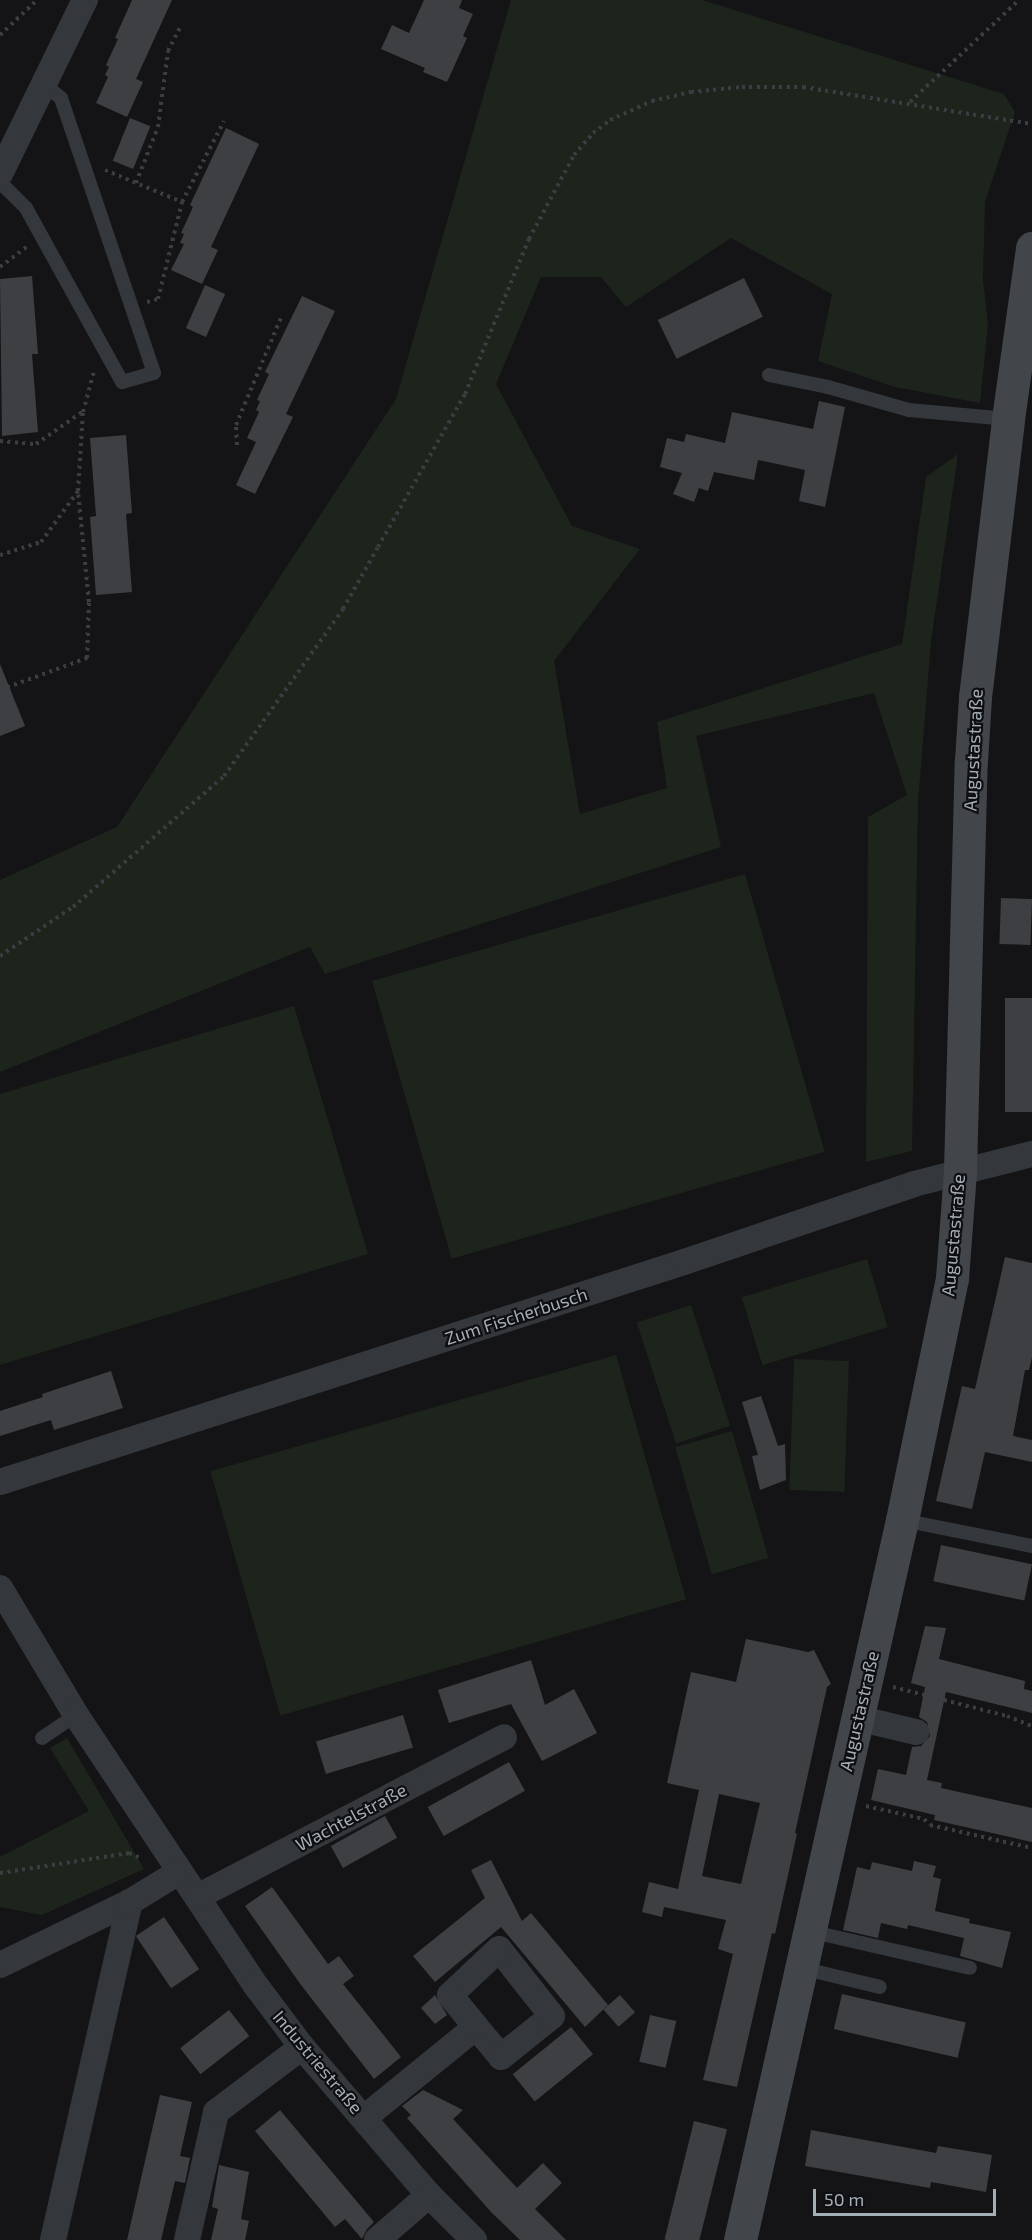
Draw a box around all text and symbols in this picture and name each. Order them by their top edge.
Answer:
street label: Augustastraße [959,688,987,812]
street label: Augustastraße [937,1173,969,1297]
street label: Zum Fischerbusch [442,1283,590,1349]
street label: Augustastraße [835,1649,883,1773]
street label: Wachtelstraße [292,1779,410,1855]
street label: Industriestraße [269,2006,367,2118]
scale bar [816,2177,999,2215]
text: 50 m [824,2188,864,2210]

